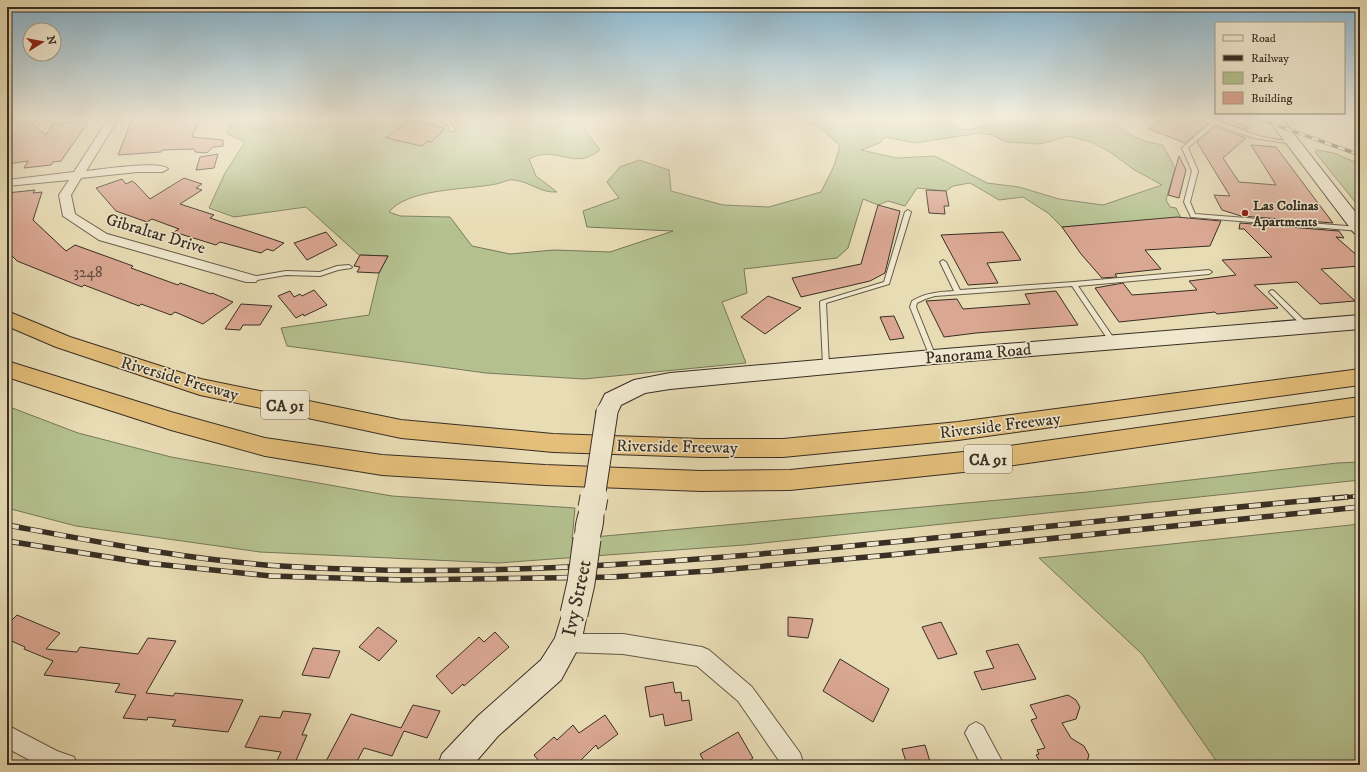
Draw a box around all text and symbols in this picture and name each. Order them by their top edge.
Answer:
north arrow [22,22,62,62]
legend [1215,22,1345,114]
text: Road [1251,31,1276,46]
text: N [43,35,59,46]
text: Railway [1251,51,1289,66]
text: Park [1251,71,1273,86]
text: Building [1251,91,1292,106]
place label: Las Colinas Apartments [1252,197,1319,231]
street label: Gibraltar Drive [103,208,208,260]
marker: Las Colinas Apartments [1240,208,1250,218]
house number: 3248 [73,263,103,282]
street label: Panorama Road [924,338,1033,370]
street label: Riverside Freeway [118,352,242,407]
road number: CA 91 [261,391,309,419]
street label: Riverside Freeway [938,408,1063,444]
street label: Riverside Freeway [616,435,739,459]
road number: CA 91 [964,445,1012,473]
street label: Ivy Street [557,558,598,639]

